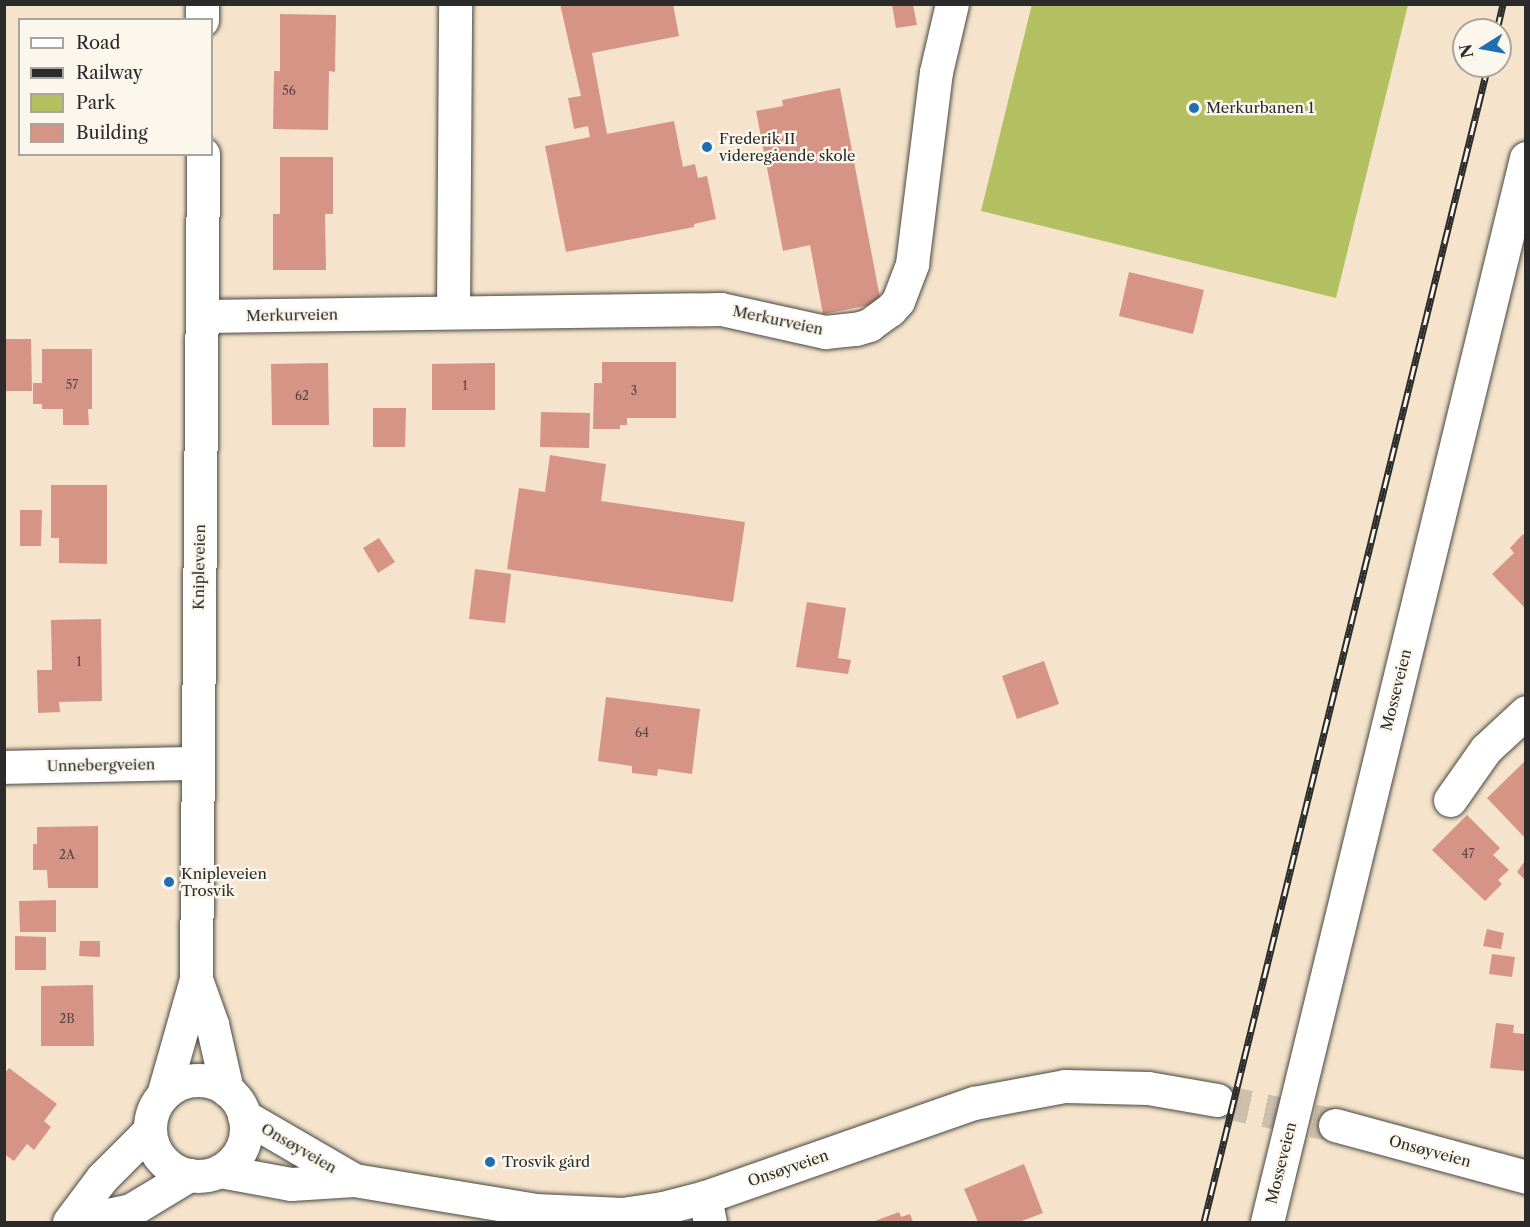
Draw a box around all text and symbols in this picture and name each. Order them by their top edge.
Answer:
legend [18,18,213,156]
north arrow [1452,18,1512,78]
text: Road [76,32,121,54]
text: N [1455,42,1477,60]
text: Railway [76,62,143,84]
house number: 56 [282,84,296,98]
text: Park [76,92,115,114]
place label: Merkurbanen 1 [1206,99,1314,117]
marker: Merkurbanen 1 [1187,101,1201,115]
text: Building [76,122,148,144]
place label: Frederik II videregående skole [719,129,856,164]
marker: Frederik II videregående skole [700,140,714,154]
street label: Merkurveien [731,302,825,338]
street label: Merkurveien [246,305,338,325]
house number: 57 [66,378,78,392]
house number: 1 [462,379,468,393]
house number: 3 [631,384,637,398]
house number: 62 [295,389,309,403]
street label: Knipleveien [189,524,209,610]
street label: Mosseveien [1377,647,1415,733]
house number: 1 [76,655,82,669]
house number: 64 [635,726,649,740]
street label: Unnebergveien [47,755,155,775]
house number: 47 [1462,847,1474,861]
house number: 2A [59,848,75,862]
place label: Knipleveien Trosvik [181,864,267,899]
marker: Knipleveien Trosvik [162,875,176,889]
house number: 2B [59,1012,75,1026]
street label: Onsøyveien [258,1119,340,1177]
street label: Mosseveien [1262,1120,1300,1206]
street label: Onsøyveien [1387,1131,1473,1171]
street label: Onsøyveien [745,1146,831,1190]
place label: Trosvik gård [502,1153,590,1171]
marker: Trosvik gård [483,1155,497,1169]

